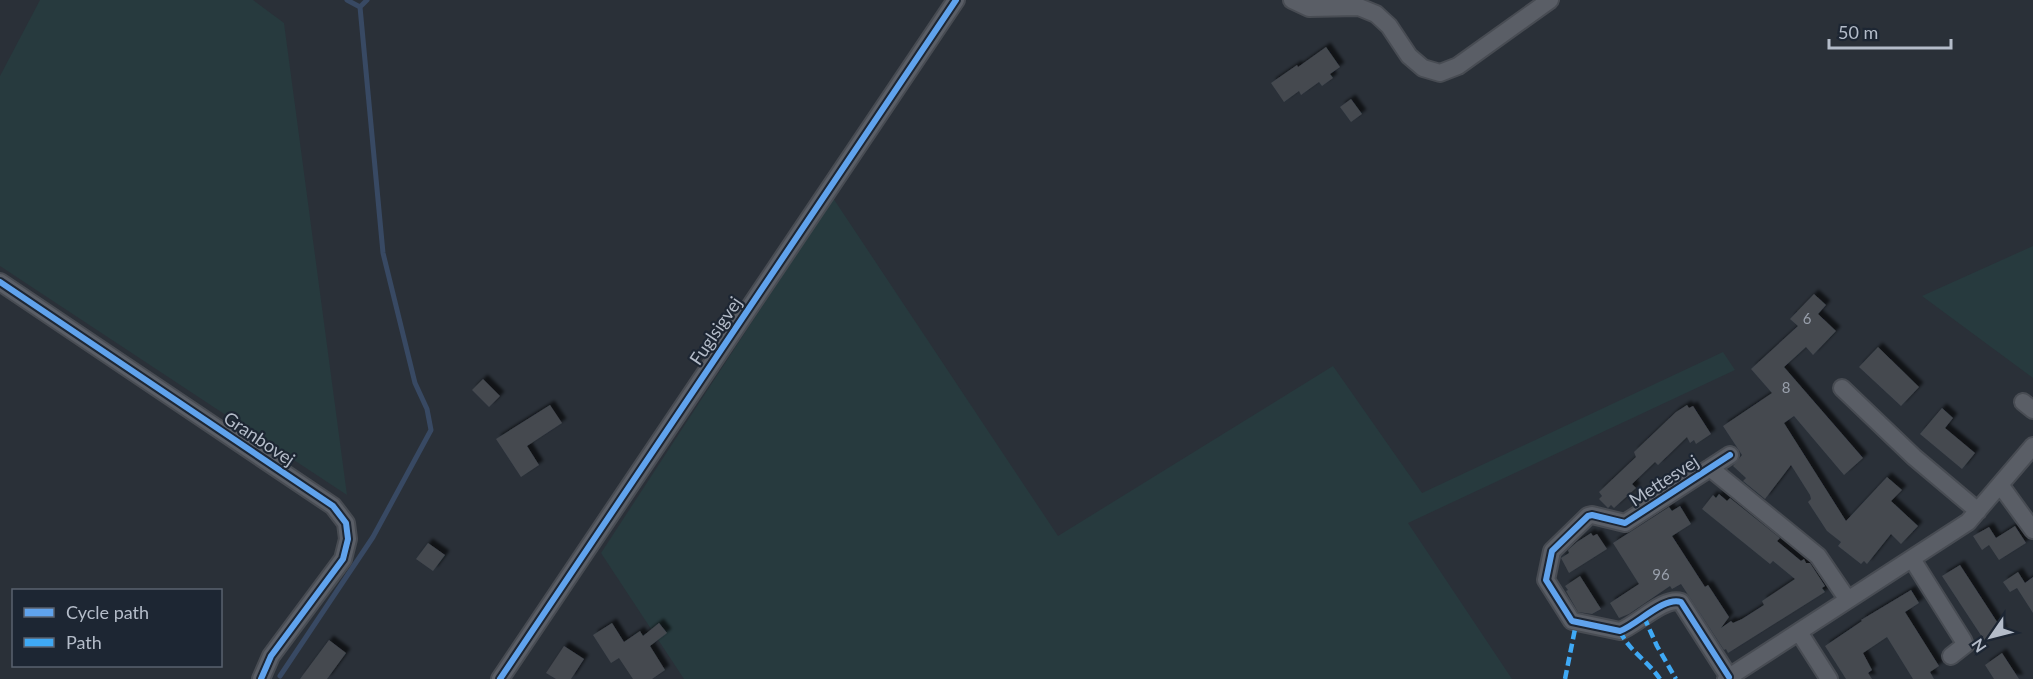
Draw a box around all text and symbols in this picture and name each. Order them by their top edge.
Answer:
scale bar [1829,12,1950,50]
text: 50 m [1838,21,1878,43]
street label: Fuglsigvej [684,292,746,369]
house number: 6 [1803,309,1812,327]
house number: 8 [1782,378,1790,396]
street label: Granbovej [220,406,299,470]
street label: Mettesvej [1625,450,1702,511]
house number: 96 [1652,565,1670,583]
legend [12,589,222,667]
text: Cycle path [66,601,149,623]
north arrow [1961,607,2021,667]
text: Path [66,631,102,653]
text: N [1967,635,1990,656]

